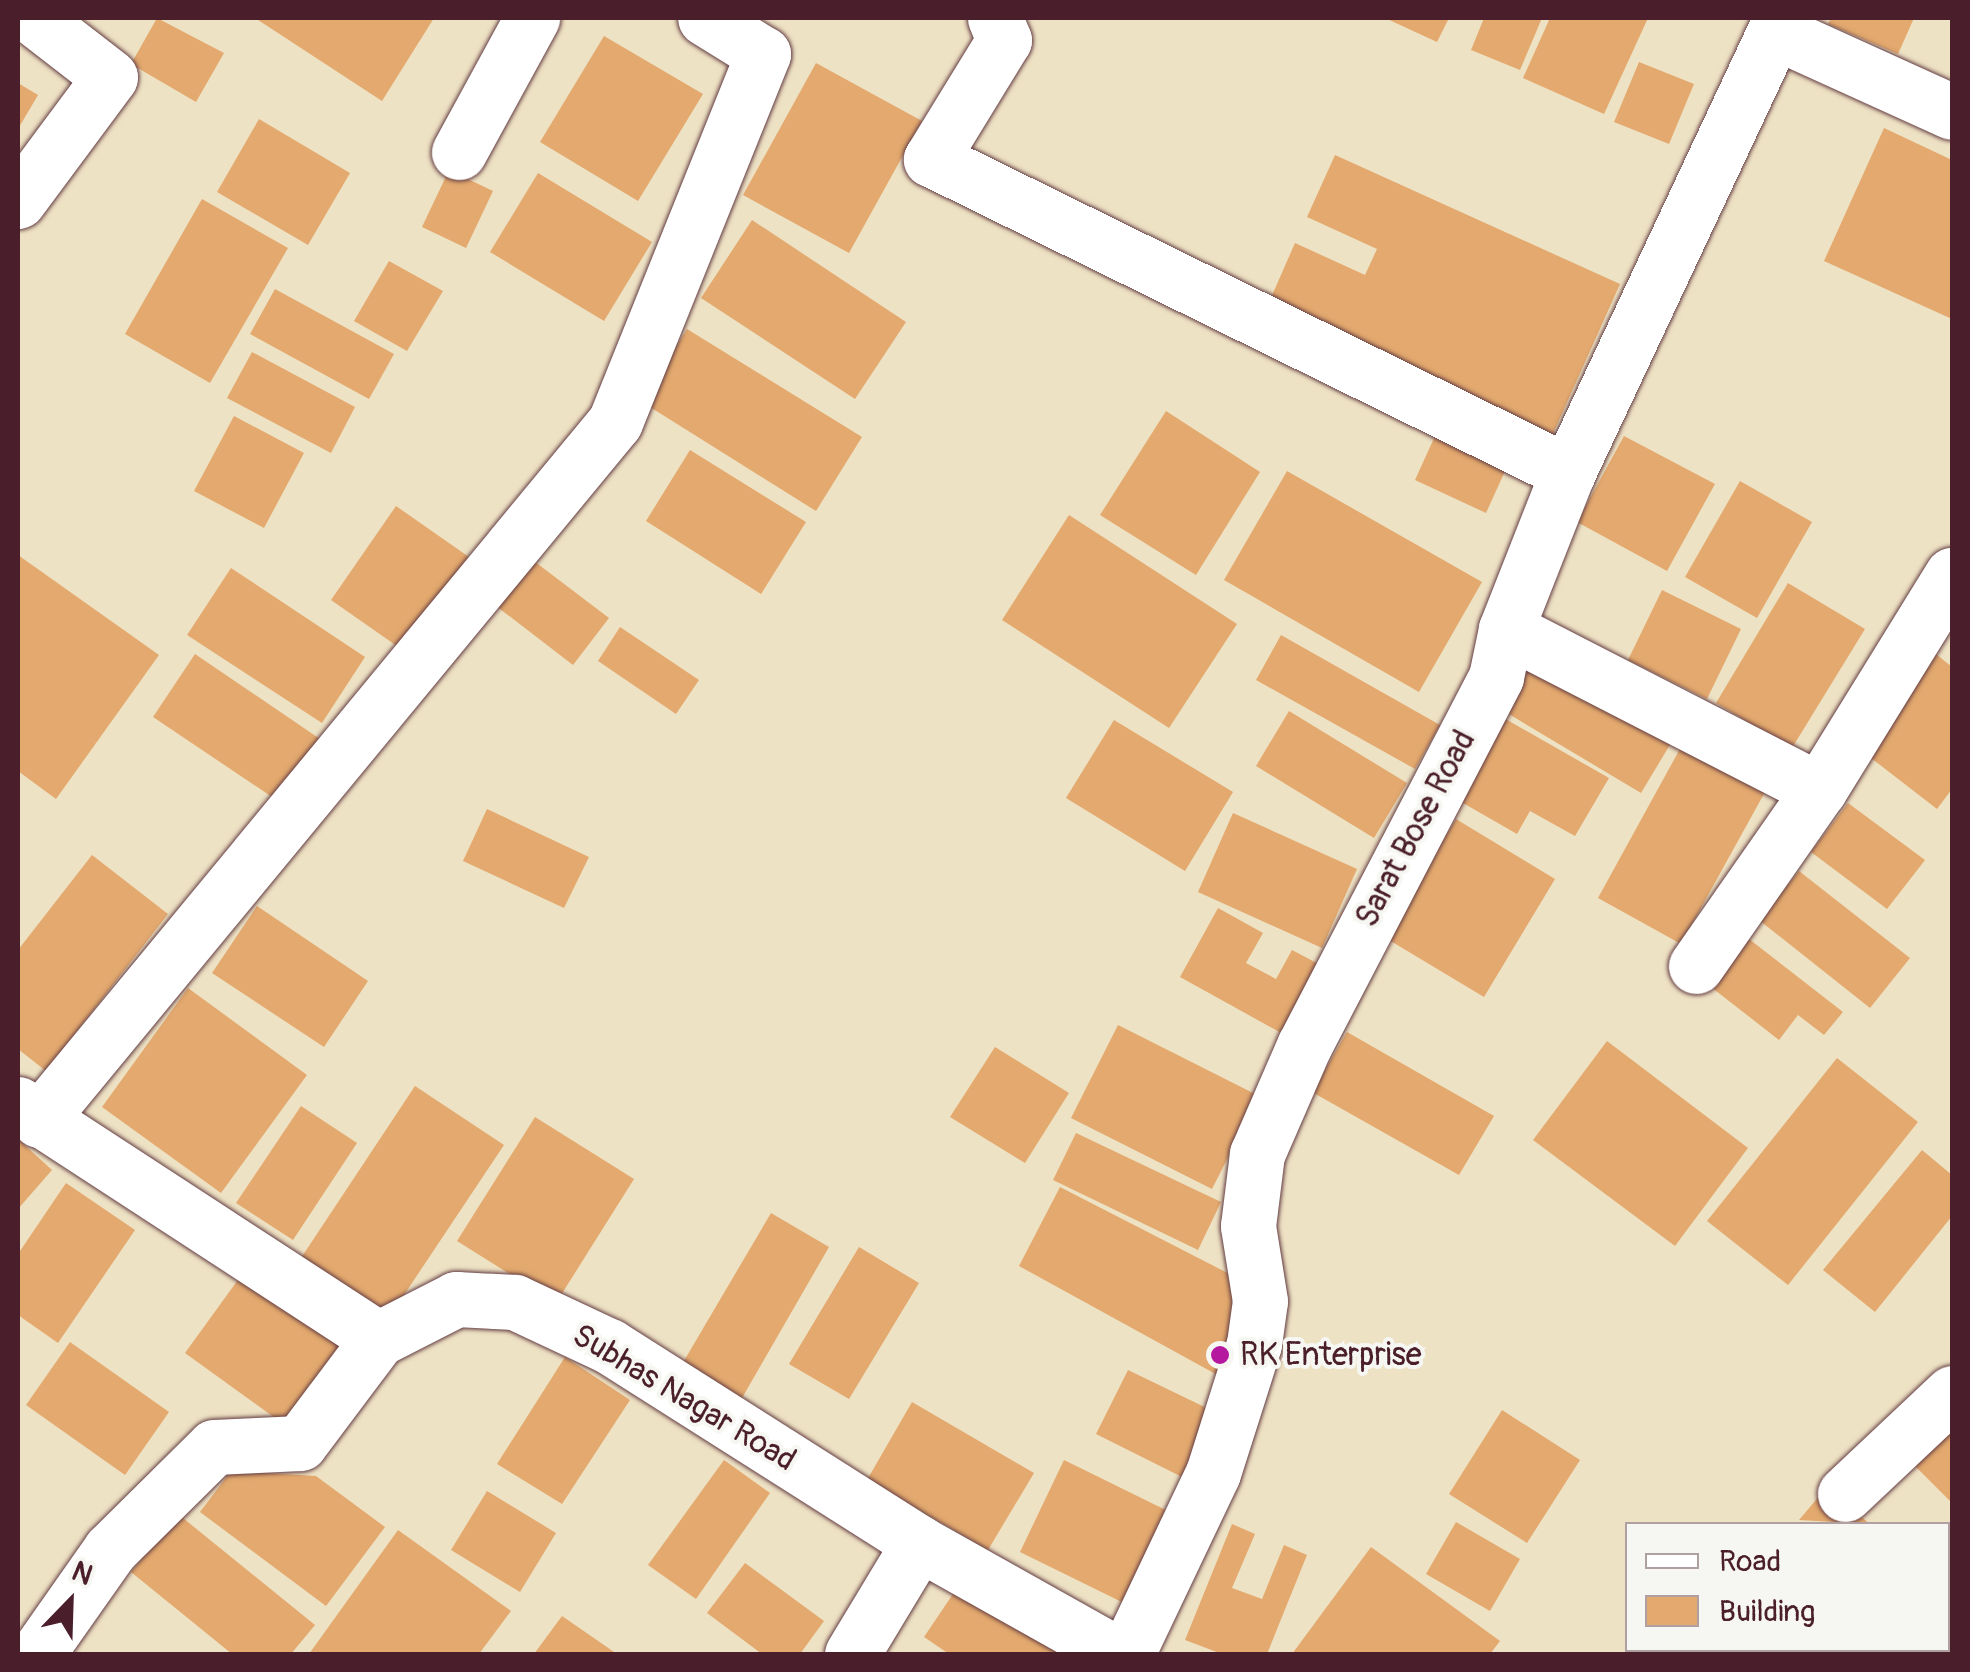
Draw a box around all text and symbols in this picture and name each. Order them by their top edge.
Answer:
street label: Sarat Bose Road [1348,724,1484,934]
street label: Subhas Nagar Road [565,1316,803,1480]
place label: RK Enterprise [1240,1336,1422,1374]
marker: RK Enterprise [1209,1344,1231,1366]
legend [1625,1522,1950,1652]
text: Road [1719,1543,1781,1580]
north arrow [20,1552,120,1652]
text: N [66,1554,97,1594]
text: Building [1719,1593,1815,1630]

